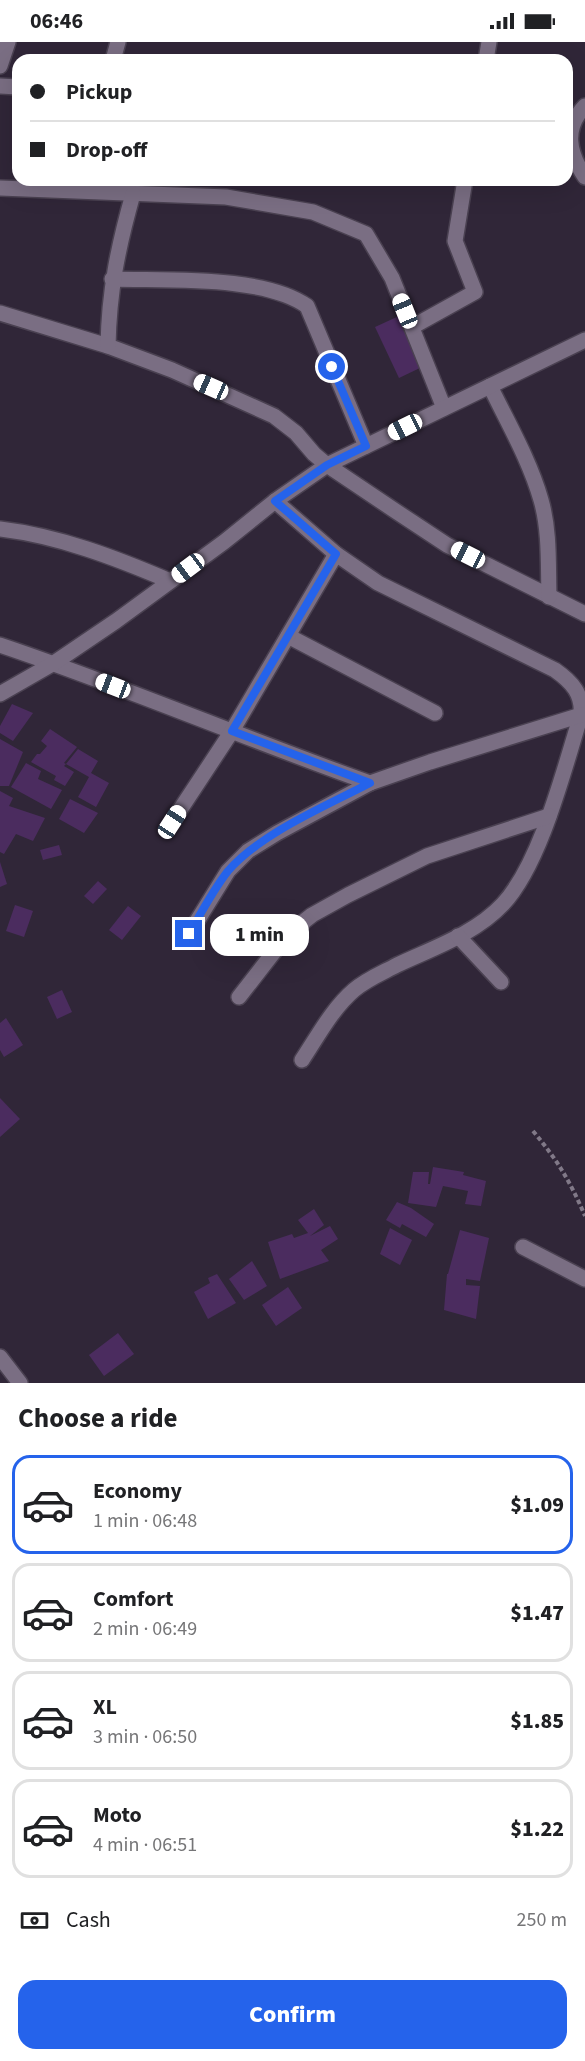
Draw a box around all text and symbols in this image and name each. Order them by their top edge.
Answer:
text: 06:46 [30,5,83,37]
text: Pickup [66,76,132,108]
text: Drop-off [66,134,147,166]
car [390,291,420,331]
route start [318,353,345,380]
car [191,371,231,403]
car [385,411,425,443]
car [448,539,488,571]
car [168,550,208,586]
car [93,671,133,701]
car [155,802,189,842]
callout: 1 min [210,913,309,955]
route end [175,920,202,947]
text: 1 min [235,921,284,949]
text: Choose a ride [18,1399,178,1438]
text: Economy [93,1475,182,1507]
icon: car [21,1478,75,1532]
text: $1.09 [510,1489,564,1521]
text: 1 min · 06:48 [93,1507,197,1535]
text: Comfort [93,1583,174,1615]
icon: car [21,1586,75,1640]
text: $1.47 [510,1597,564,1629]
text: 2 min · 06:49 [93,1615,197,1643]
text: XL [93,1691,117,1723]
icon: car [21,1694,75,1748]
text: $1.85 [510,1705,564,1737]
text: 3 min · 06:50 [93,1723,197,1751]
text: Moto [93,1799,142,1831]
icon: car [21,1802,75,1856]
text: $1.22 [510,1813,564,1845]
text: 4 min · 06:51 [93,1831,197,1859]
icon: cash [18,1904,51,1937]
text: Cash [66,1904,111,1936]
text: 250 m [517,1906,567,1934]
button: Confirm [18,1980,567,2049]

